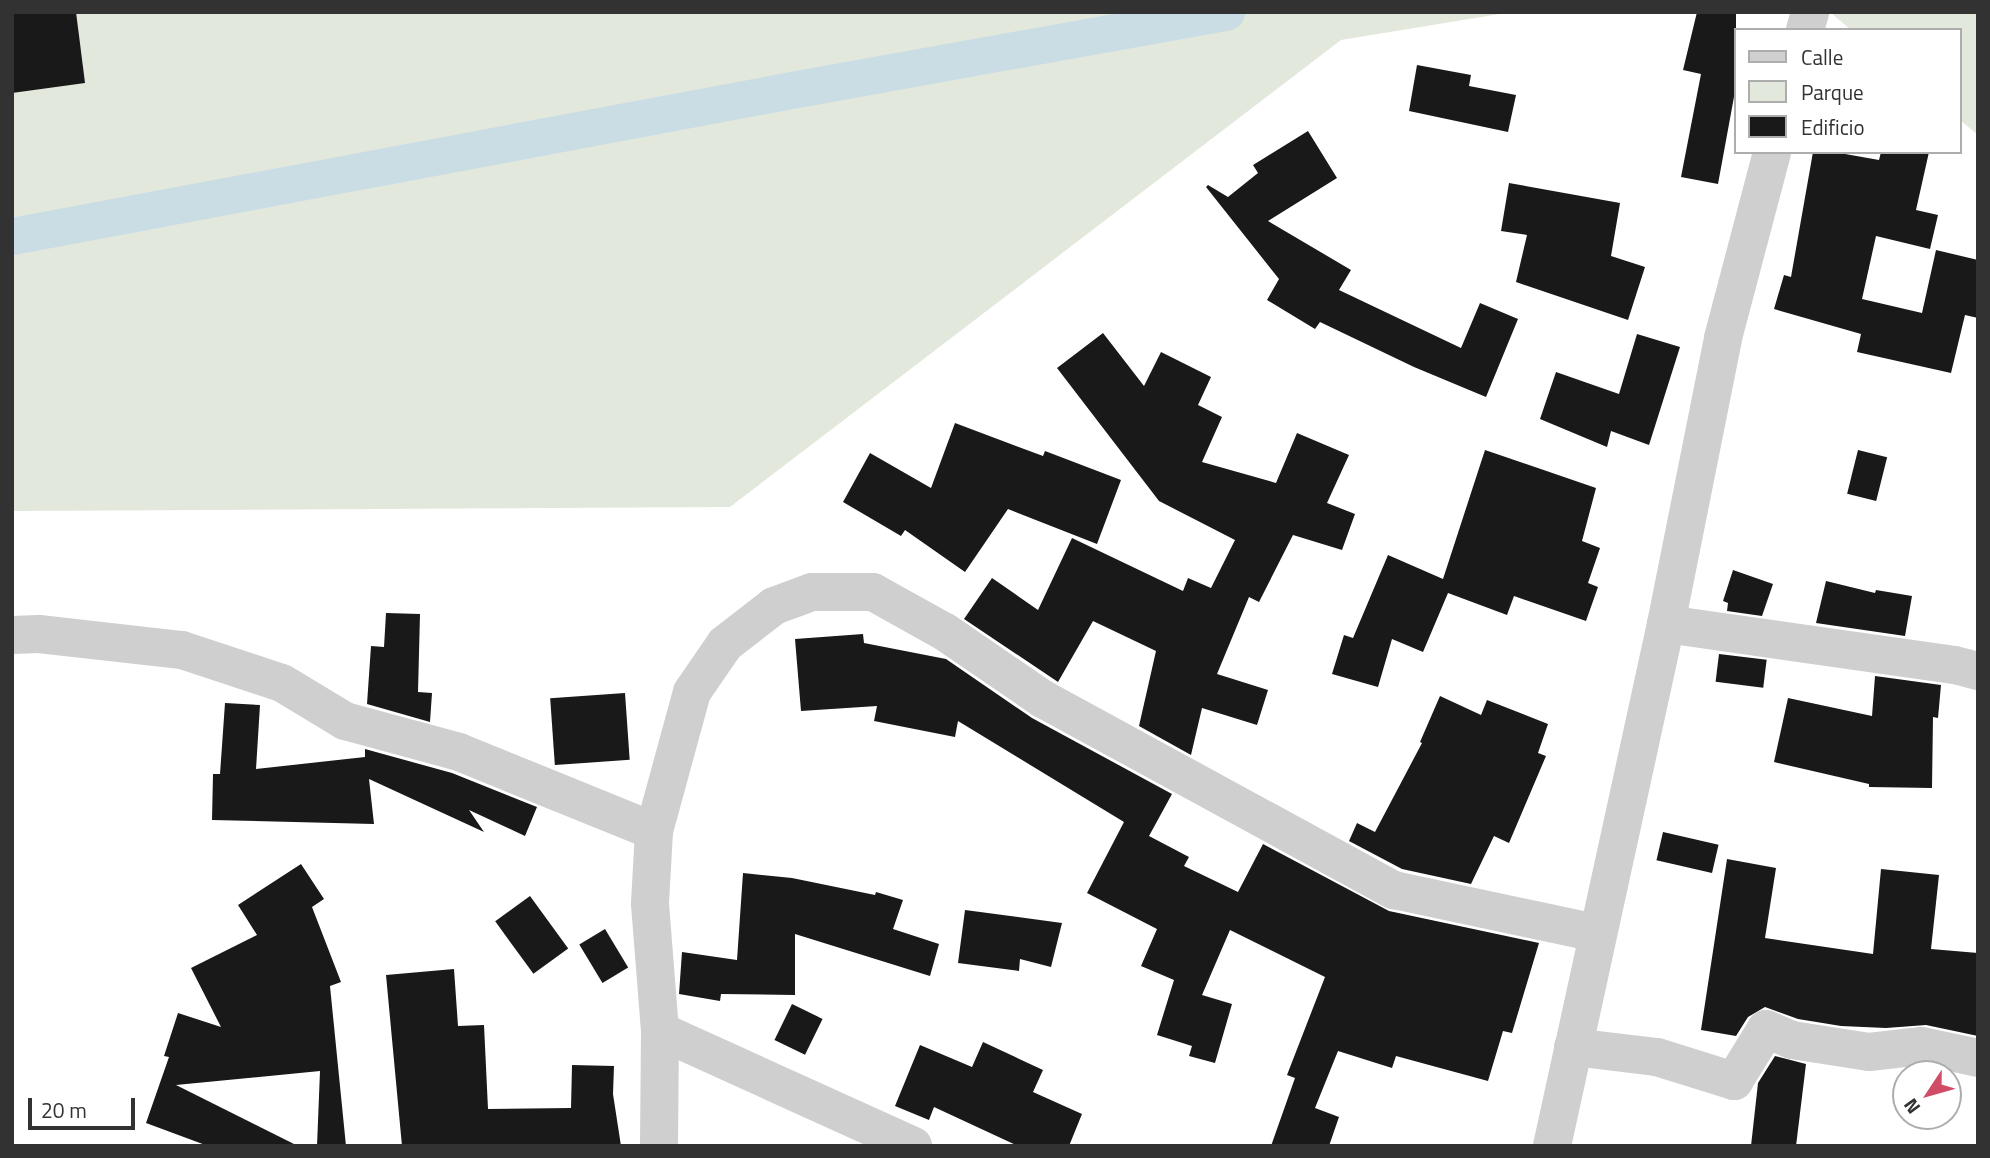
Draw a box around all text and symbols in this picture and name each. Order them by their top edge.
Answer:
legend [1734,28,1962,154]
text: Calle [1801,41,1843,73]
text: Parque [1801,76,1864,108]
text: Edificio [1801,111,1865,143]
north arrow [1892,1060,1962,1130]
scale bar [32,1084,138,1128]
text: N [1896,1093,1927,1120]
text: 20 m [41,1094,87,1126]

